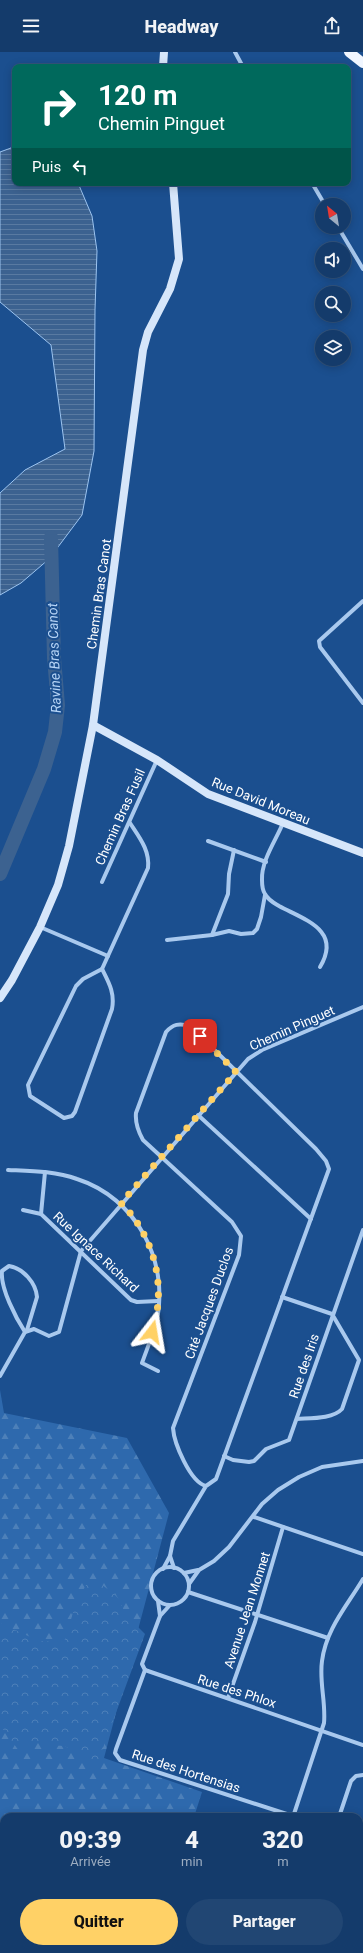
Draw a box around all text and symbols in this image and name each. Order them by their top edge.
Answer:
icon: menu [20,15,42,37]
icon: share [321,15,343,37]
text: Headway [145,16,218,37]
text: 120 m [98,79,177,112]
icon: right [32,80,84,132]
text: Chemin Pinguet [98,113,225,134]
icon: left [69,156,91,178]
text: Puis [32,158,61,176]
north arrow [315,198,351,234]
map controls [315,198,351,366]
button: sound [315,242,351,278]
button: search [315,286,351,322]
button: layers [315,330,351,366]
street label: Chemin Bras Canot [84,538,114,650]
water label: Ravine Bras Canot [44,602,64,713]
street label: Chemin Bras Fusil [92,766,148,868]
street label: Rue David Moreau [210,774,312,828]
street label: Chemin Pinguet [247,1003,337,1053]
pin [183,1019,217,1053]
icon: arrive [189,1025,211,1047]
street label: Rue Ignace Richard [50,1209,142,1295]
street label: Cité Jacques Duclos [182,1245,236,1361]
position arrow [131,1311,173,1353]
street label: Rue des Iris [286,1331,322,1400]
street label: Avenue Jean Monnet [221,1550,273,1670]
street label: Rue des Phlox [196,1671,279,1711]
street label: Rue des Hortensias [130,1746,242,1796]
text: 09:39 [59,1826,122,1854]
text: 4 [185,1826,199,1854]
text: 320 [262,1826,304,1854]
text: Arrivée [70,1854,111,1869]
text: min [181,1854,203,1869]
text: m [277,1854,289,1869]
button: Quitter [20,1899,178,1945]
button: Partager [186,1899,343,1945]

